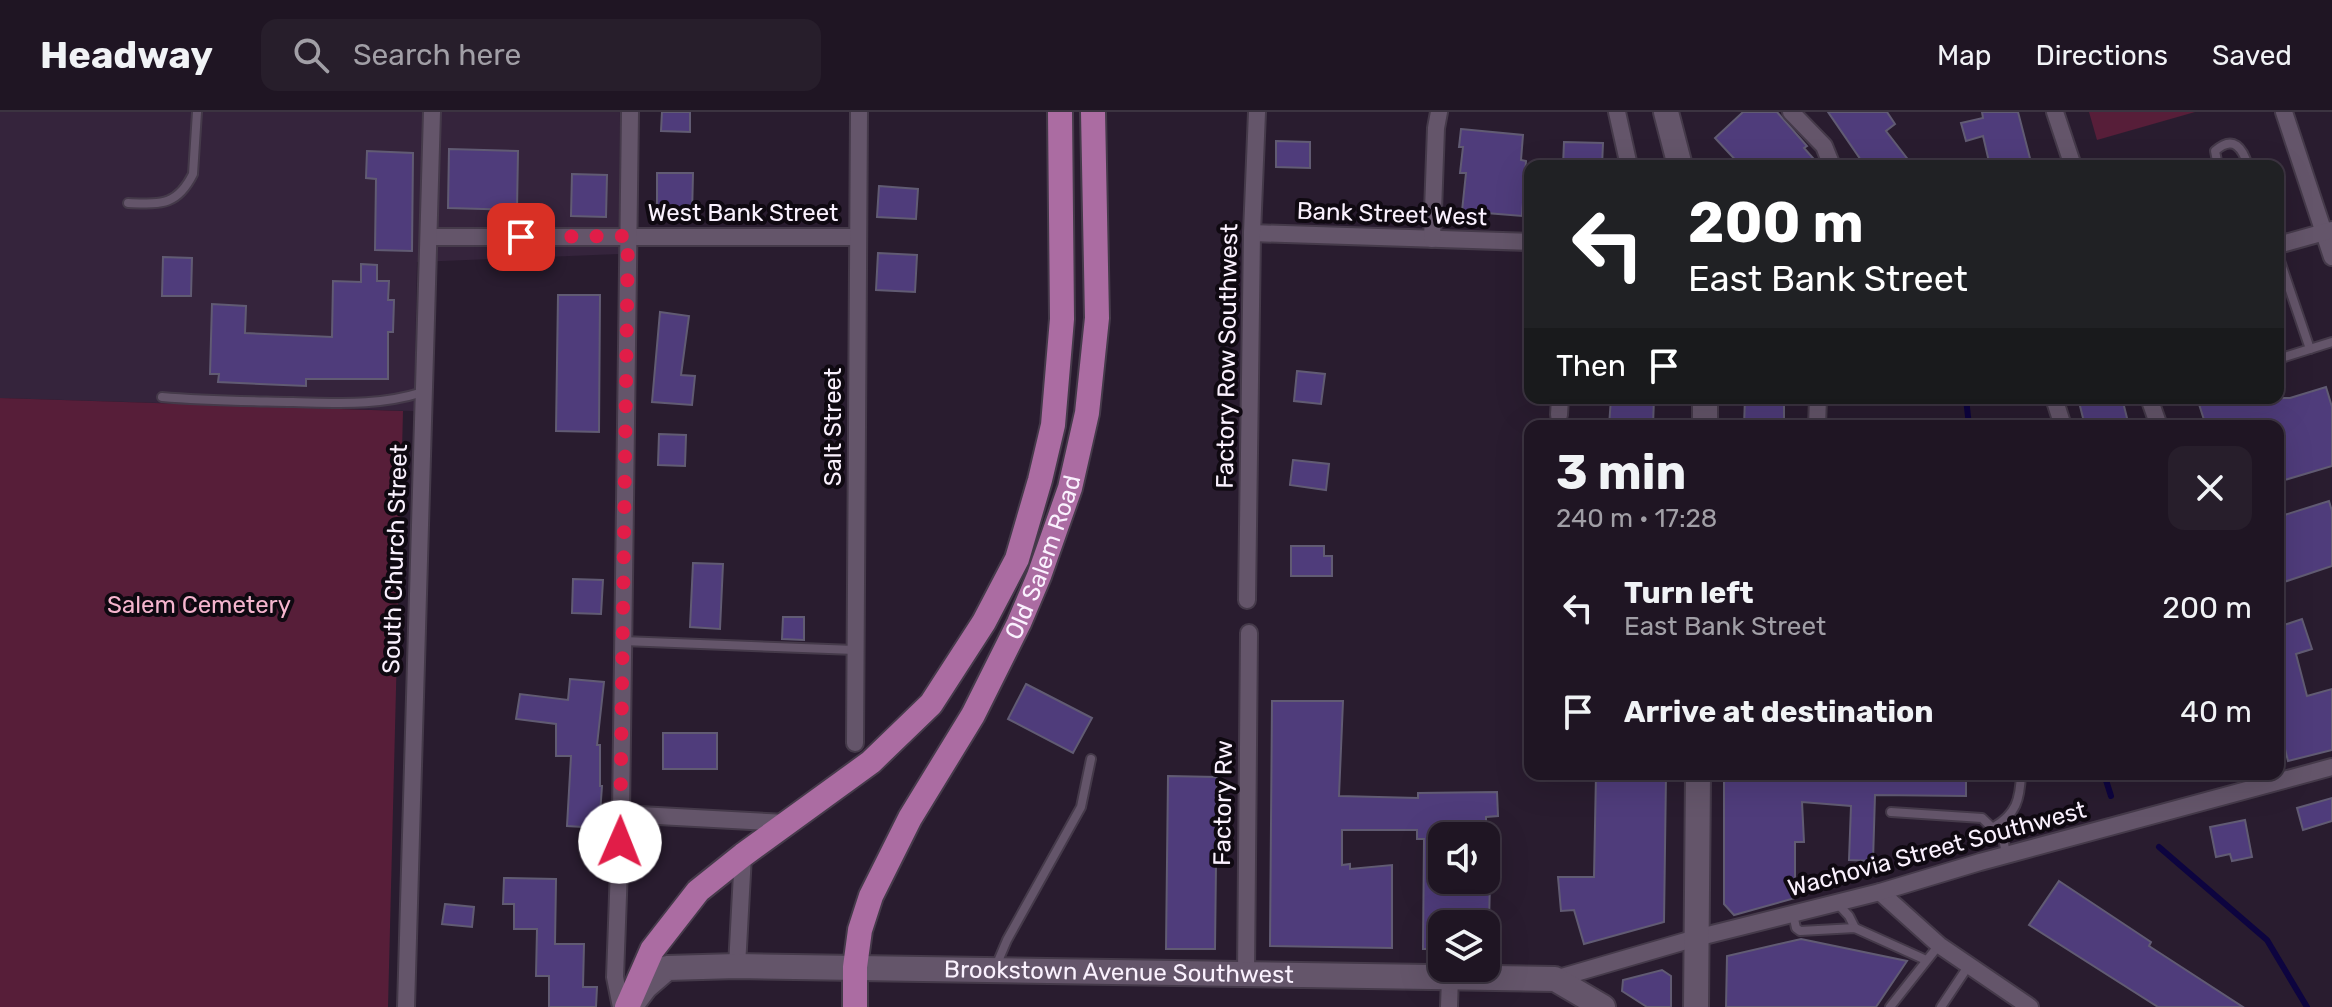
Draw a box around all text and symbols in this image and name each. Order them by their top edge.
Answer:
search box [261,19,821,91]
text: Headway [40,32,213,78]
icon: search [289,33,333,77]
text: Search here [353,37,521,73]
text: Map [1937,39,1991,72]
text: Directions [2035,39,2168,72]
text: Saved [2212,39,2292,72]
text: 200 m [1688,190,1864,256]
icon: left [1556,192,1660,296]
street label: Bank Street West [1296,197,1488,231]
street label: West Bank Street [648,199,838,227]
pin [487,203,555,271]
icon: arrive [499,215,543,259]
street label: Factory Row Southwest [1211,223,1243,489]
text: East Bank Street [1688,257,1968,300]
icon: arrive [1642,344,1686,388]
text: Then [1556,348,1626,384]
street label: Salt Street [819,368,847,486]
street label: South Church Street [377,444,413,674]
text: 3 min [1556,444,1686,501]
button: close [2168,446,2252,530]
street label: Old Salem Road [999,473,1086,644]
text: 240 m · 17:28 [1556,503,1717,534]
text: Turn left [1624,575,1754,611]
icon: left [1556,586,1600,630]
text: 200 m [2162,590,2252,626]
park label: Salem Cemetery [107,591,291,619]
text: East Bank Street [1624,611,1826,642]
icon: arrive [1556,690,1600,734]
text: Arrive at destination [1624,694,1934,730]
text: 40 m [2180,694,2252,730]
street label: Factory Rw [1208,740,1238,866]
street label: Wachovia Street Southwest [1785,796,2089,902]
position arrow [578,800,662,884]
map controls [1428,822,1500,982]
button: sound [1428,822,1500,894]
button: layers [1428,910,1500,982]
street label: Brookstown Avenue Southwest [944,955,1294,989]

